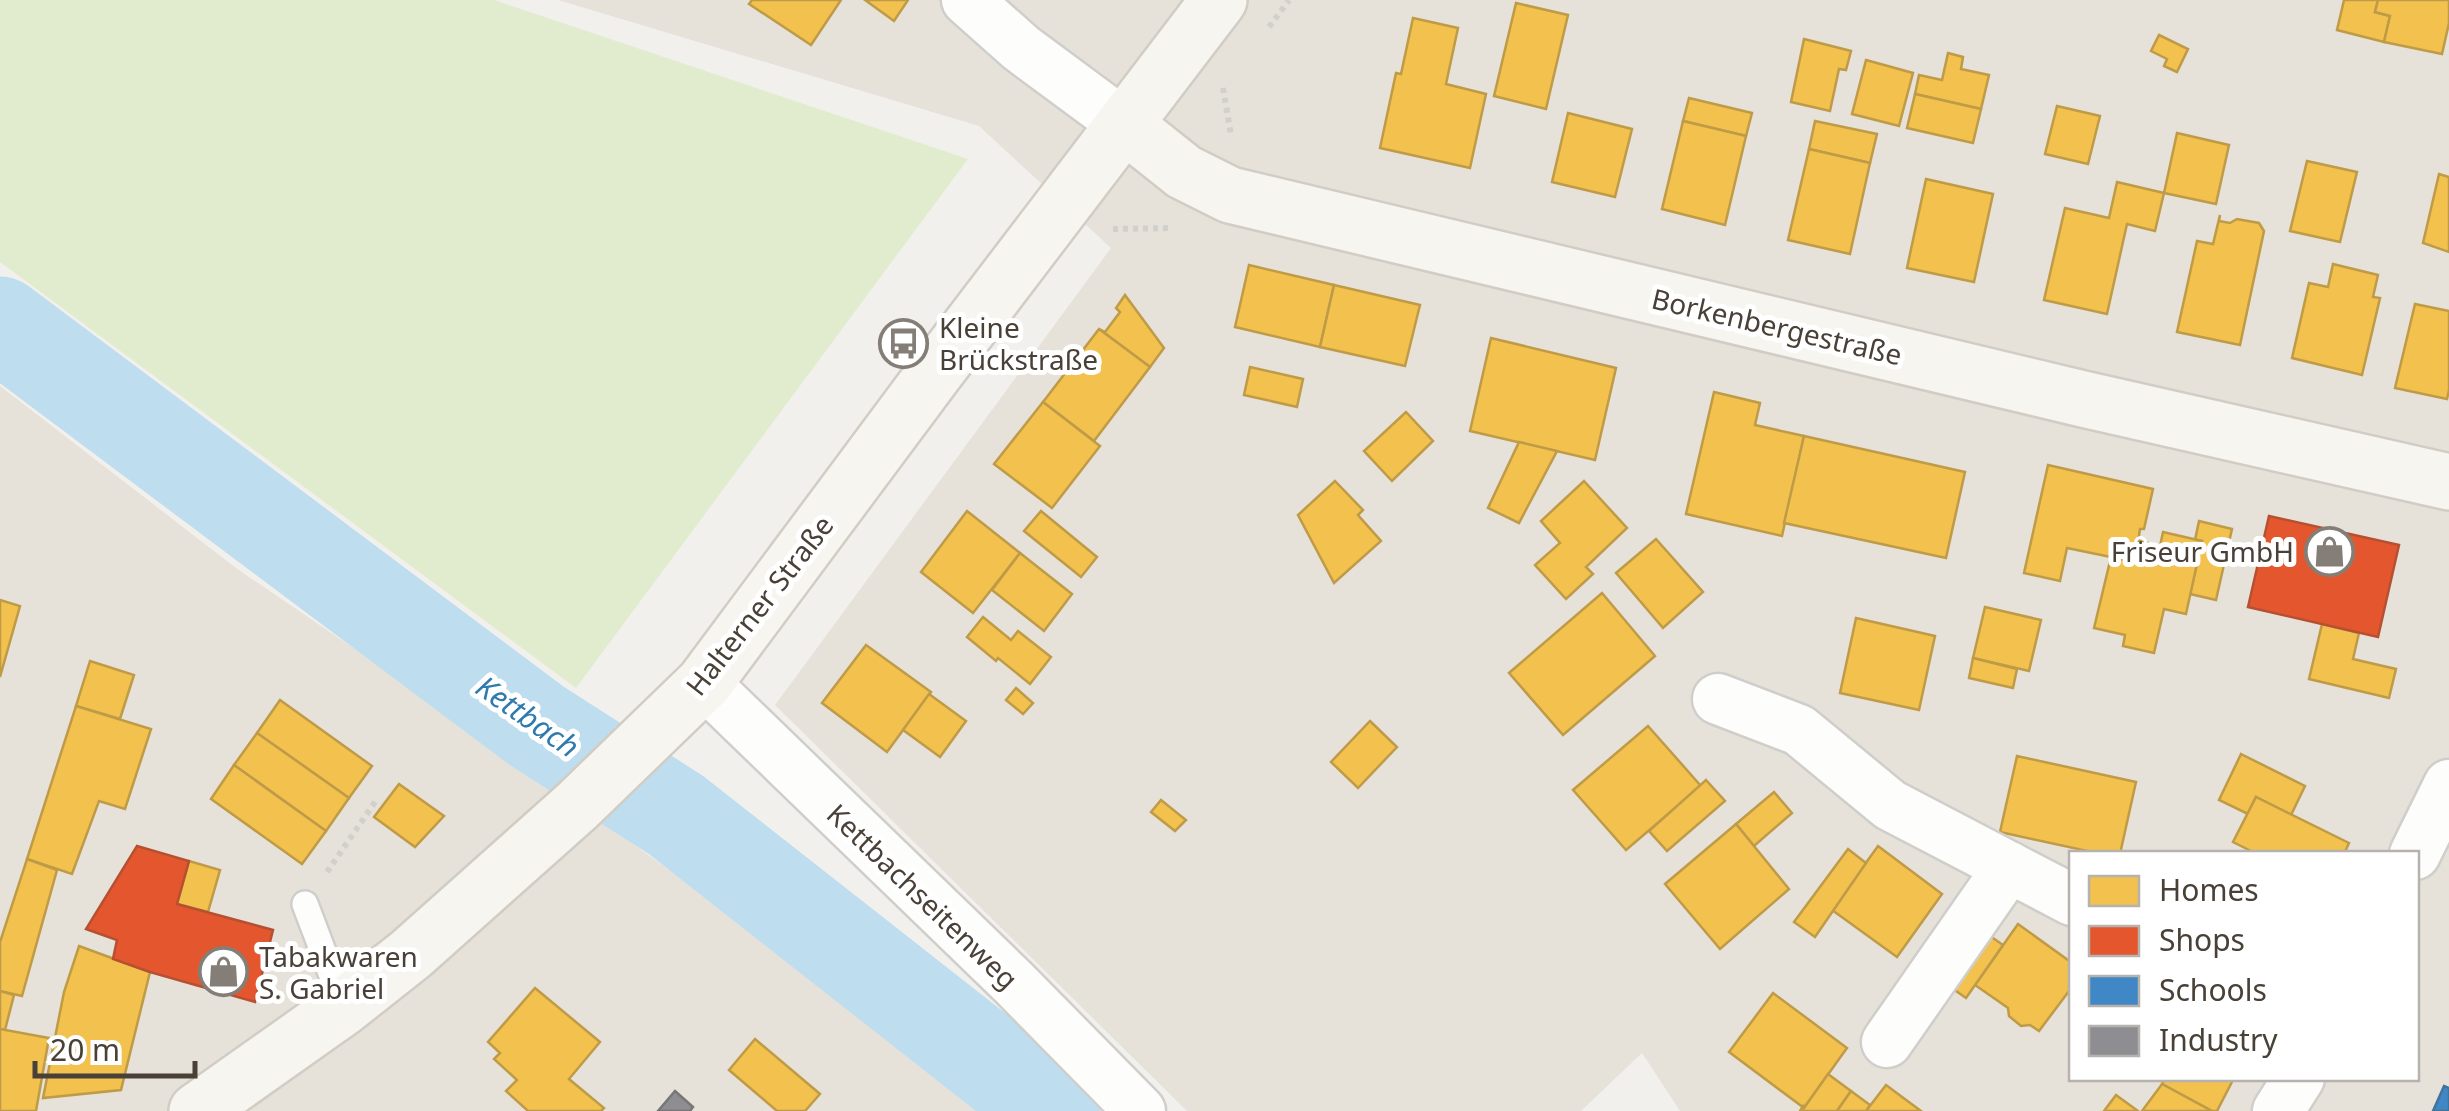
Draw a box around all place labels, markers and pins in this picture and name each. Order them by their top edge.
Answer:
place label: Kleine Brückstraße [939,308,1098,378]
bus stop icon: Kleine Brückstraße [878,317,930,369]
shop icon: Friseur GmbH [2303,525,2355,577]
place label: Friseur GmbH [2111,532,2294,570]
place label: Tabakwaren S. Gabriel [259,937,418,1007]
shop icon: Tabakwaren S. Gabriel [198,946,250,998]

